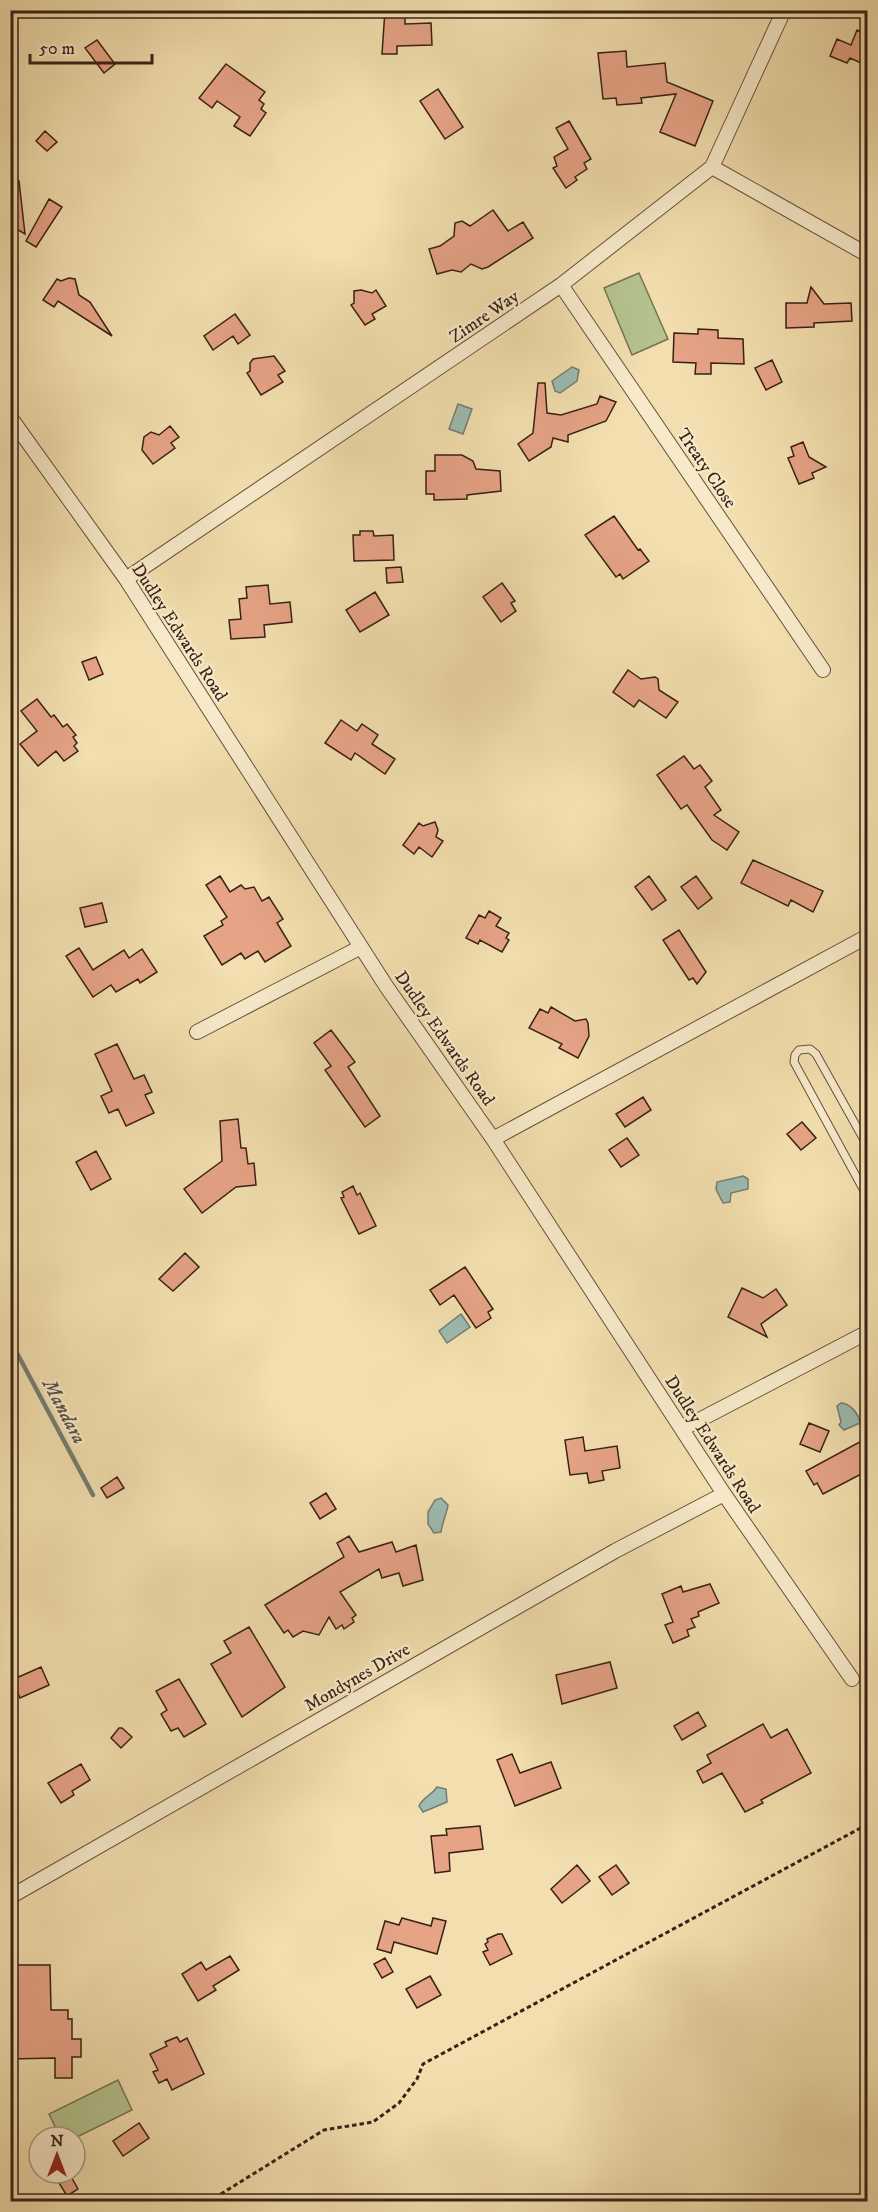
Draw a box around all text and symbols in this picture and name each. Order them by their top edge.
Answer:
scale bar [30,27,152,65]
text: 50 m [39,38,75,60]
street label: Zimre Way [446,285,524,348]
street label: Treaty Close [672,425,741,513]
street label: Dudley Edwards Road [126,560,232,706]
street label: Dudley Edwards Road [389,967,499,1110]
street label: Dudley Edwards Road [659,1372,765,1518]
water label: Mandara [35,1373,91,1449]
street label: Mondynes Drive [301,1639,414,1717]
north arrow [27,2125,87,2185]
text: N [50,2131,64,2151]

